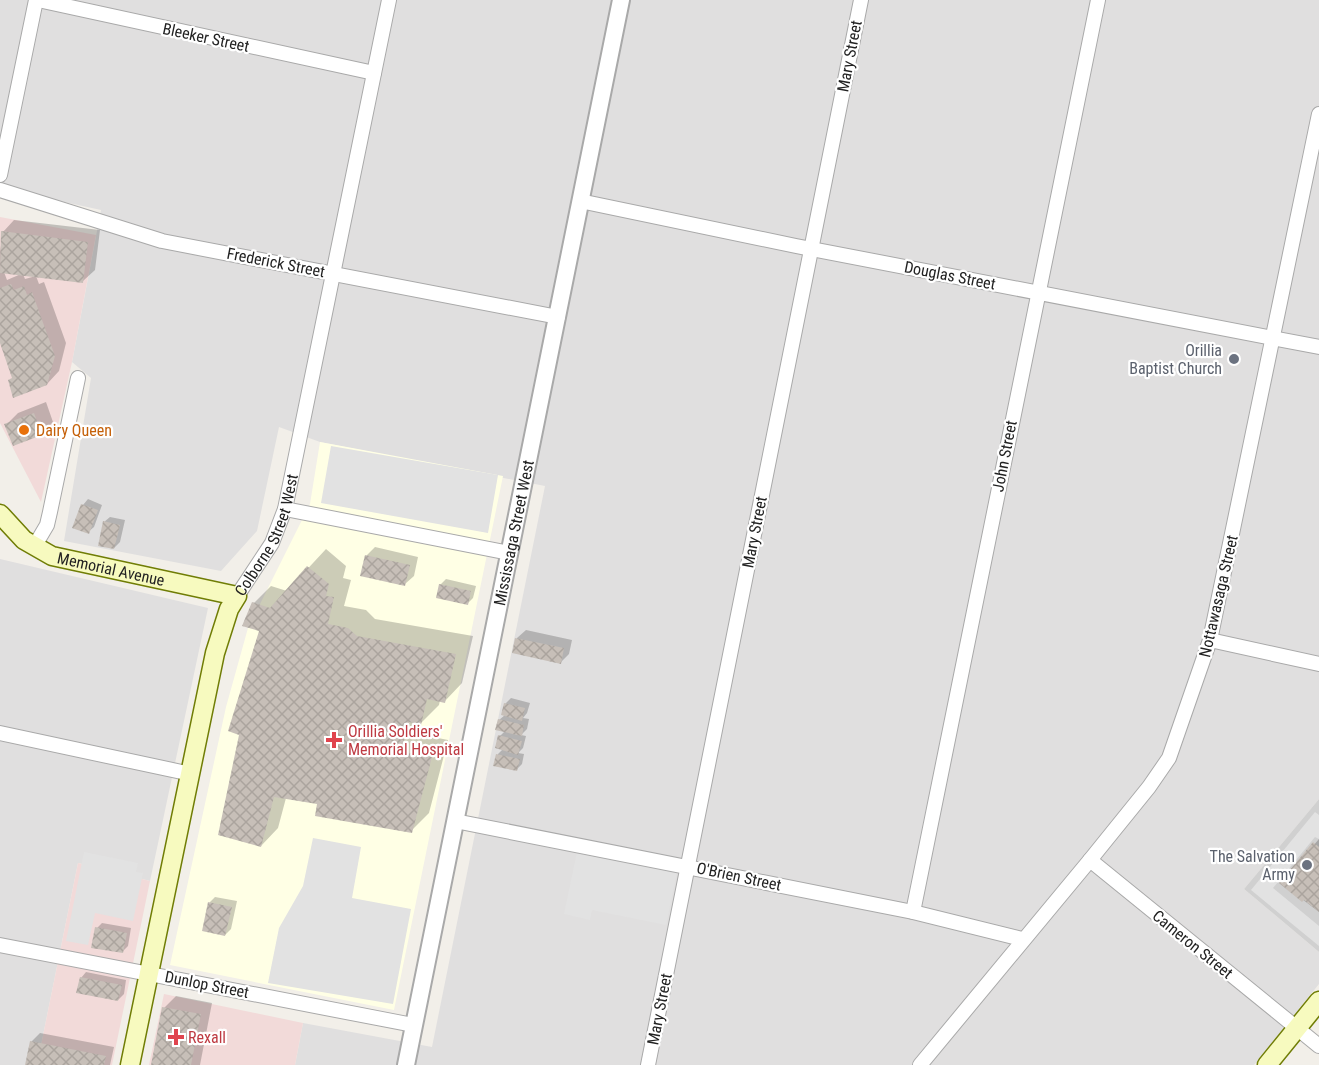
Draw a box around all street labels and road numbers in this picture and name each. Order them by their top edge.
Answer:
street label: Mary Street [833,18,866,94]
street label: Bleeker Street [161,19,251,56]
street label: Frederick Street [225,244,327,281]
street label: Douglas Street [903,257,997,294]
street label: John Street [988,418,1021,493]
street label: Mississaga Street West [490,458,538,607]
street label: Colborne Street West [231,472,302,599]
street label: Mary Street [738,494,771,570]
street label: Nottawasaga Street [1195,533,1242,659]
street label: Memorial Avenue [55,548,166,590]
street label: O'Brien Street [695,858,783,895]
street label: Cameron Street [1149,906,1237,983]
street label: Dunlop Street [163,967,251,1002]
street label: Mary Street [643,971,676,1047]

